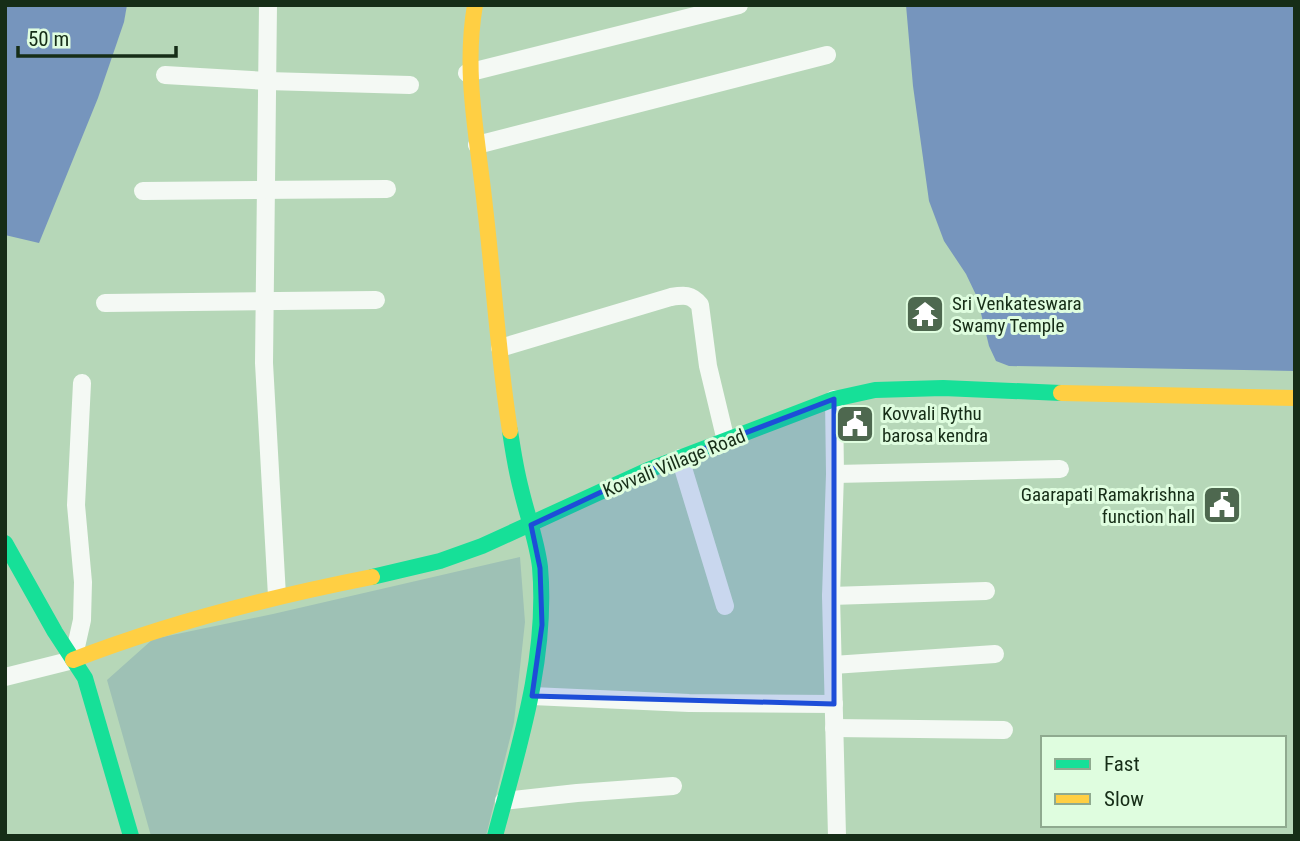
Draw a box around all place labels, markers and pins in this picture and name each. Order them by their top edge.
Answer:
place label: Sri Venkateswara Swamy Temple [952,292,1082,337]
temple icon: Sri Venkateswara Swamy Temple [904,293,946,335]
place label: Kovvali Rythu barosa kendra [882,402,988,447]
public building icon: Kovvali Rythu barosa kendra [834,403,876,445]
place label: Gaarapati Ramakrishna function hall [1021,483,1195,528]
public building icon: Gaarapati Ramakrishna function hall [1201,484,1243,526]

